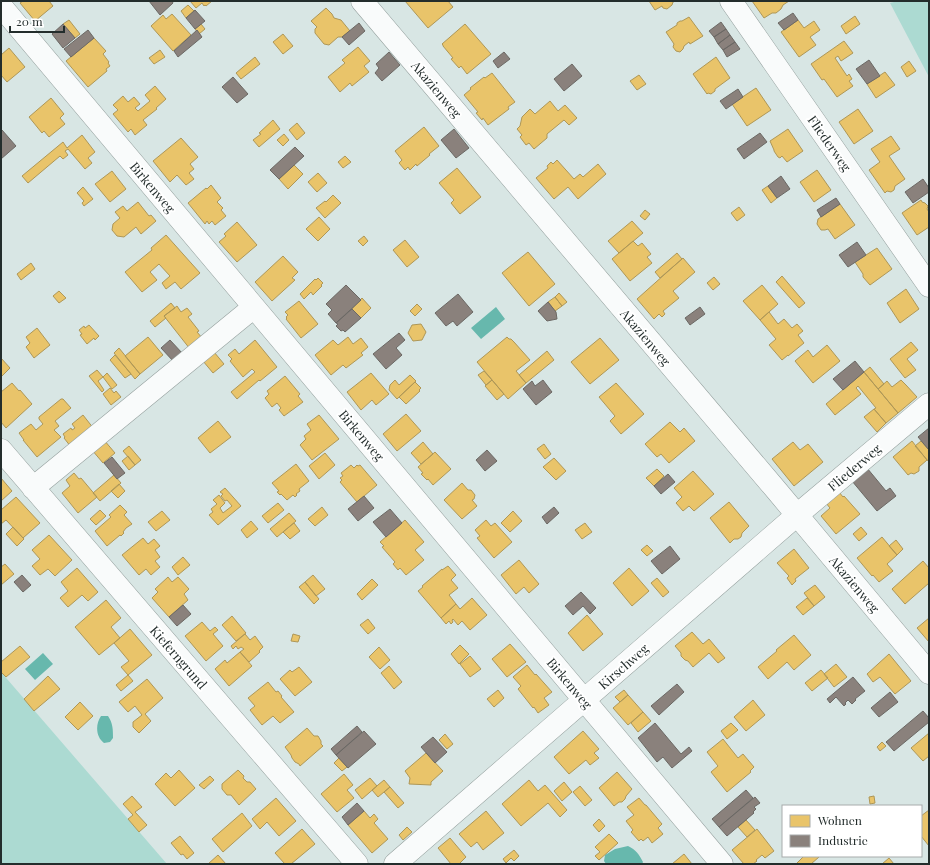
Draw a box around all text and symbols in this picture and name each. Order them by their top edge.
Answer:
scale bar [10,8,64,34]
text: 20 m [16,13,43,29]
street label: Akazienweg [408,56,466,121]
street label: Fliederweg [804,112,856,174]
street label: Birkenweg [127,158,179,216]
street label: Akazienweg [617,304,675,369]
street label: Birkenweg [336,406,388,464]
street label: Fliederweg [824,440,884,494]
street label: Akazienweg [826,551,884,616]
street label: Kieferngrund [147,622,211,693]
street label: Kirschweg [594,639,652,692]
street label: Birkenweg [544,654,596,712]
legend [782,805,922,857]
text: Wohnen [817,812,862,828]
text: Industrie [818,832,868,848]

